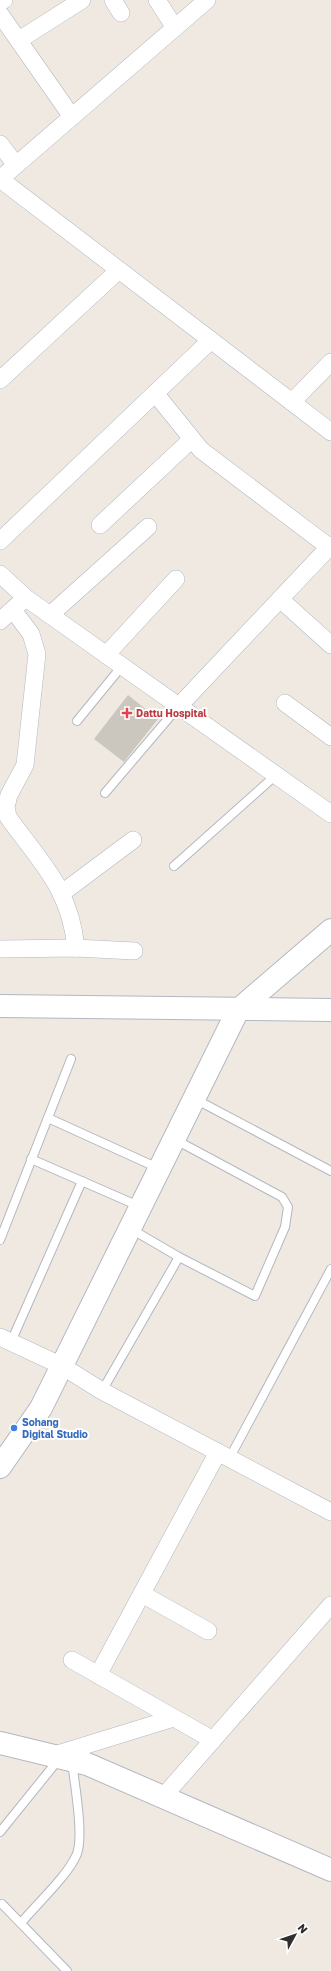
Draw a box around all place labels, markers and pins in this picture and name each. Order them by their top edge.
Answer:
marker: Dattu Hospital [121,707,133,719]
place label: Dattu Hospital [136,707,207,719]
place label: Sohang Digital Studio [22,1416,88,1440]
marker: Sohang Digital Studio [9,1423,19,1433]

